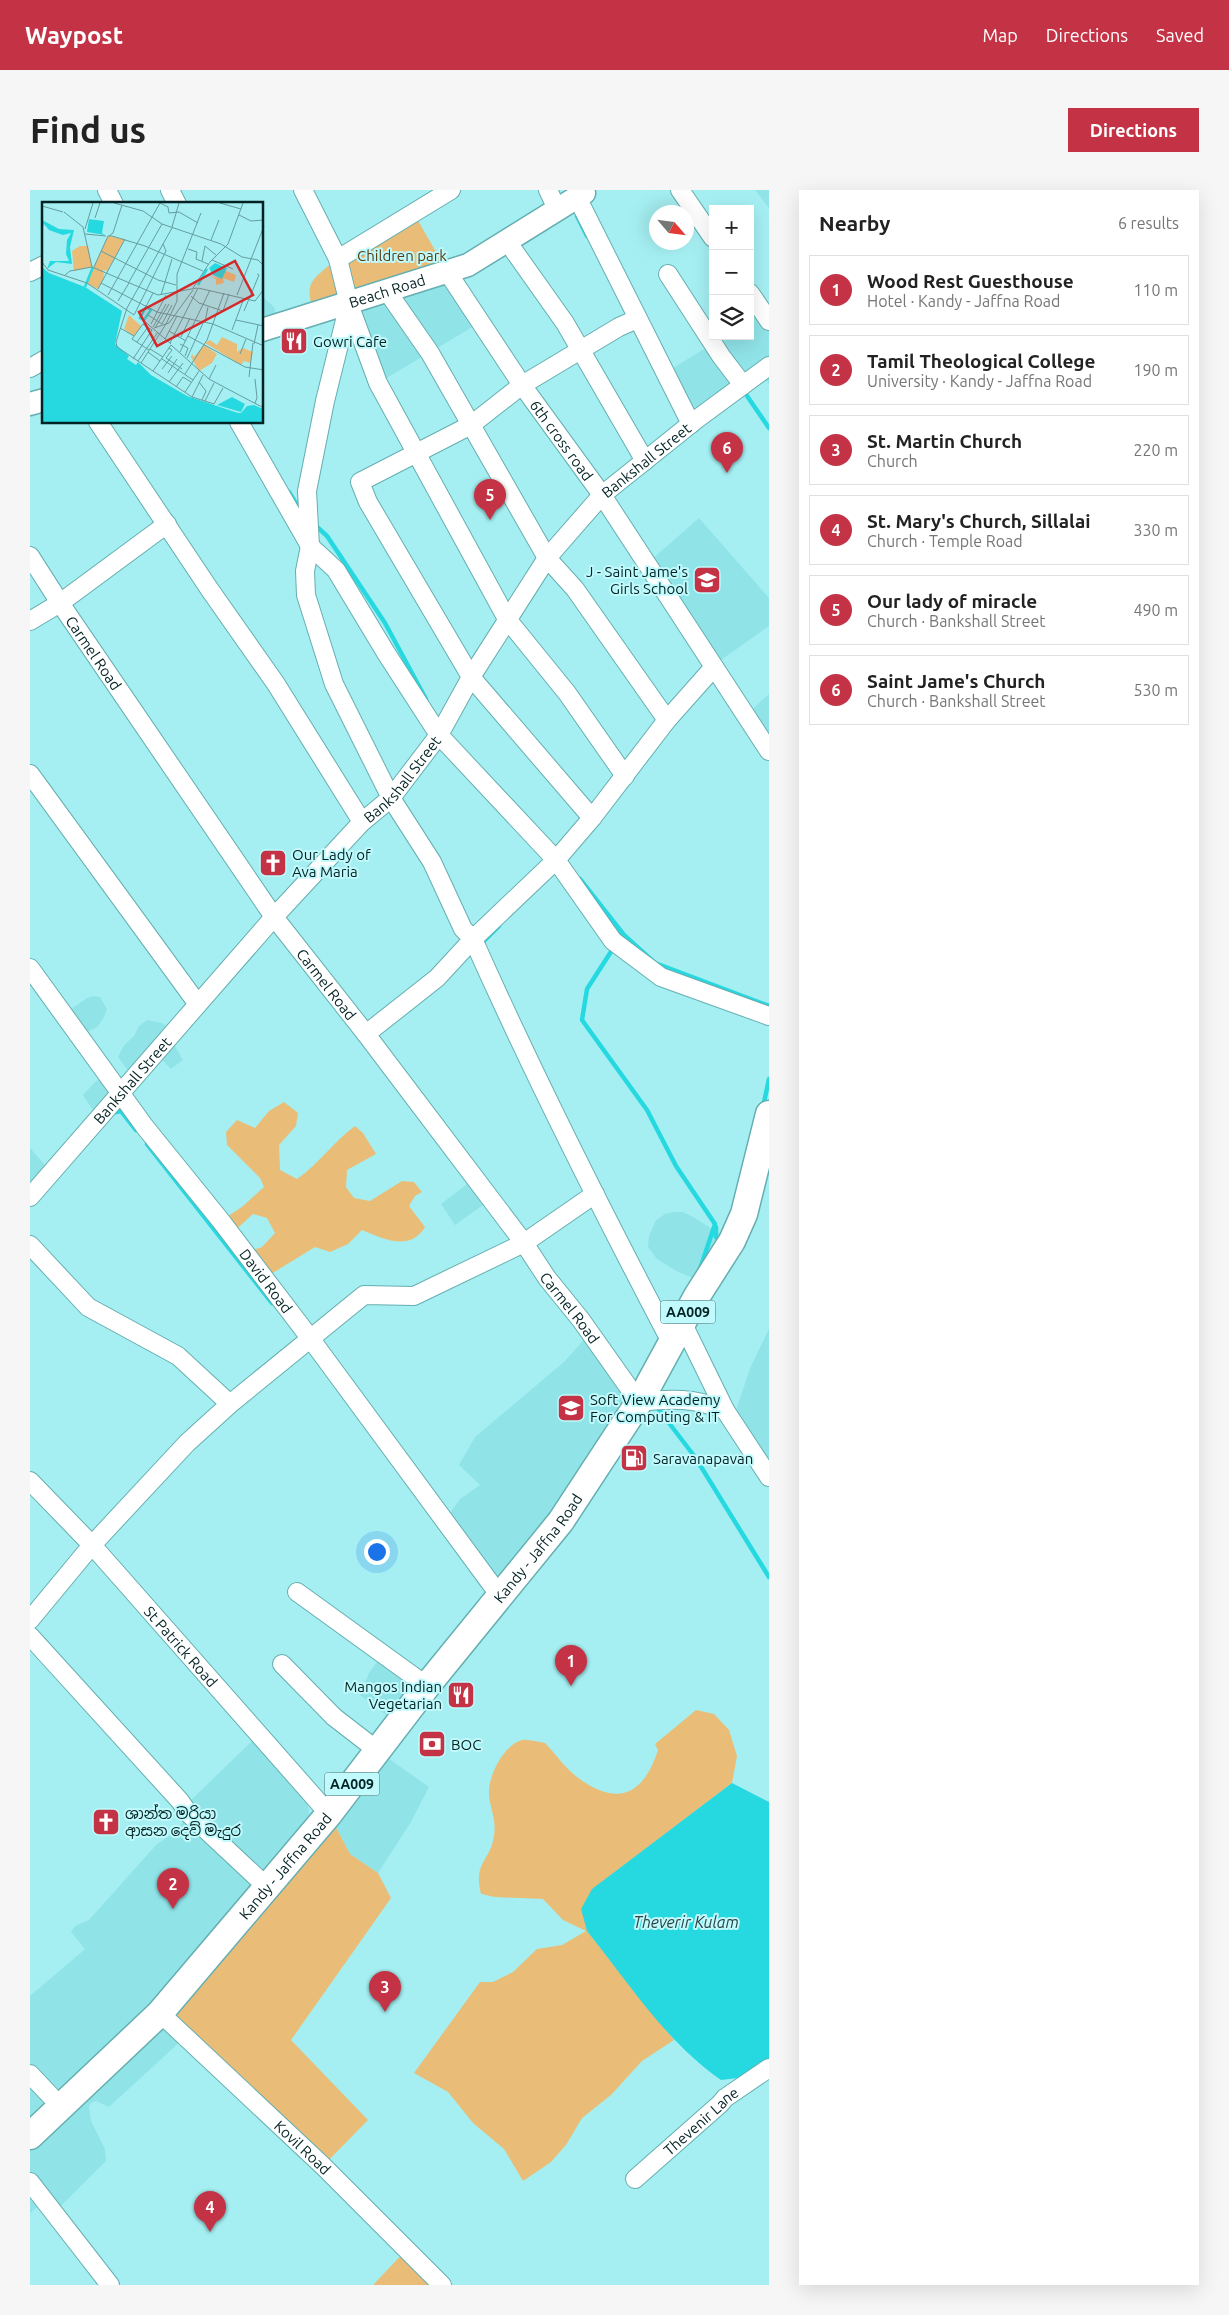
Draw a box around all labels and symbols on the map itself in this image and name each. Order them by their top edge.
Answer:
inset map [42,202,264,424]
north arrow [649,205,694,250]
park label: Children park [357,247,447,264]
street label: Beach Road [347,271,427,311]
restaurant icon: Gowri Cafe [279,326,309,356]
place label: Gowri Cafe [313,333,387,350]
street label: 6th cross road [527,396,597,483]
street label: Bankshall Street [598,419,694,501]
pin: 6 [711,432,743,473]
pin: 5 [474,479,506,520]
place label: J - Saint Jame's Girls School [586,563,688,597]
school or university icon: J - Saint Jame's Girls School [692,565,722,595]
street label: Carmel Road [63,613,125,693]
street label: Bankshall Street [360,732,444,826]
place label: Our Lady of Ava Maria [292,846,371,880]
church icon: Our Lady of Ava Maria [258,848,288,878]
street label: Carmel Road [293,945,360,1023]
street label: Bankshall Street [89,1033,174,1127]
street label: David Road [237,1245,296,1316]
street label: Carmel Road [537,1269,603,1346]
road number: AA009 [660,1300,716,1324]
place label: Soft View Academy For Computing & IT [590,1391,720,1425]
school or university icon: Soft View Academy For Computing & IT [556,1393,586,1423]
fuel station icon: Saravanapavan [619,1443,649,1473]
place label: Saravanapavan [653,1450,753,1467]
street label: Kandy - Jaffna Road [490,1490,585,1606]
your location [364,1539,390,1565]
street label: St Patrick Road [141,1602,221,1690]
pin: 1 [555,1645,587,1686]
place label: Mangos Indian Vegetarian [344,1678,442,1712]
restaurant icon: Mangos Indian Vegetarian [446,1680,476,1710]
bank icon: BOC [417,1729,447,1759]
place label: BOC [451,1736,481,1753]
road number: AA009 [324,1772,380,1796]
place label: ශාන්ත මරියා ආසන දෙව් මැදුර [125,1804,242,1840]
church icon: ශාන්ත මරියා ආසන දෙව් මැදුර [91,1807,121,1837]
street label: Kandy - Jaffna Road [235,1809,335,1922]
pin: 2 [157,1868,189,1909]
water label: Theverir Kulam [633,1913,739,1931]
pin: 3 [369,1971,401,2012]
street label: Thevenir Lane [660,2083,741,2158]
street label: Kovil Road [271,2117,335,2178]
pin: 4 [194,2191,226,2232]

